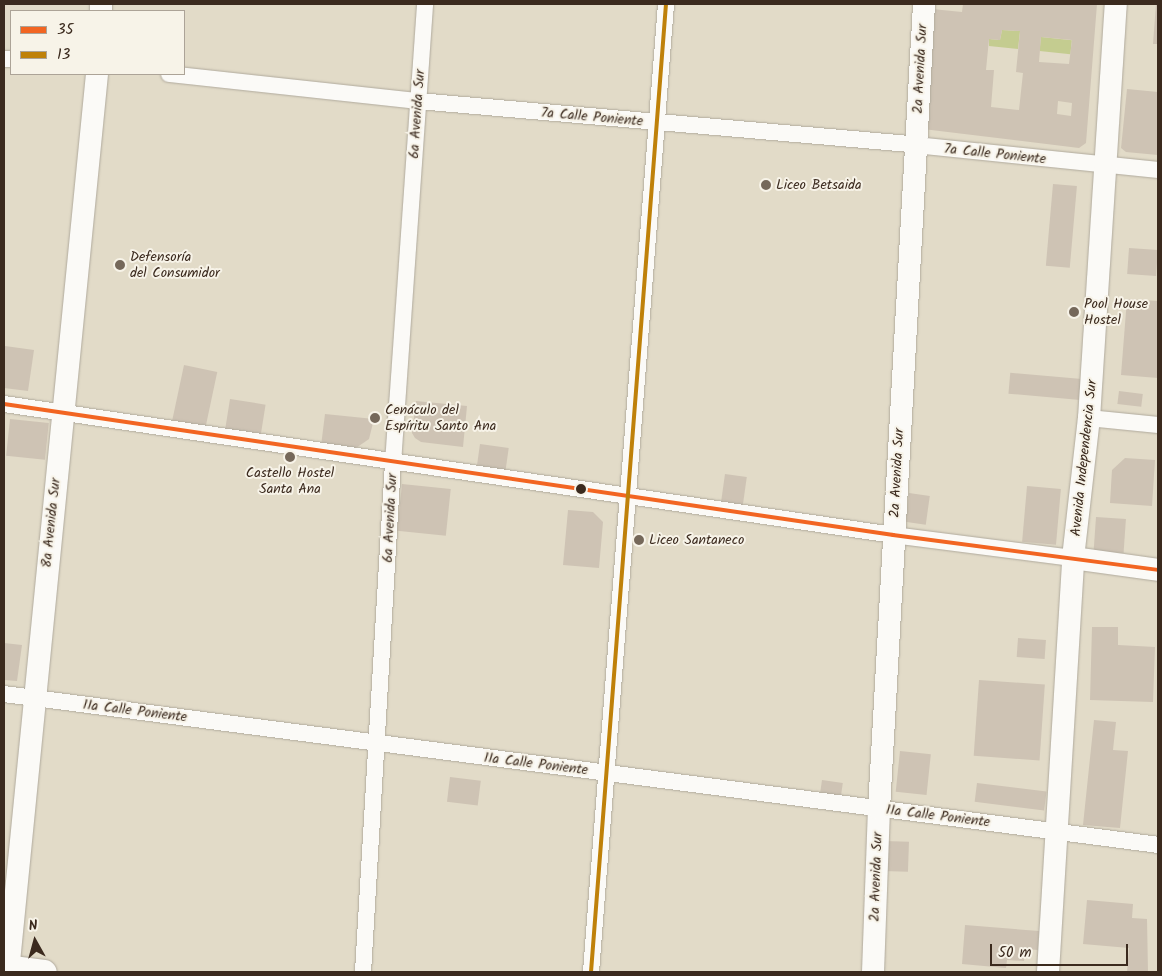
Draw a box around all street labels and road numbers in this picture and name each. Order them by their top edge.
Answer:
street label: 2a Avenida Sur [909,24,931,114]
street label: 6a Avenida Sur [406,69,428,159]
street label: 7a Calle Poniente [540,104,644,130]
street label: 7a Calle Poniente [943,140,1047,168]
street label: Avenida Independencia Sur [1067,379,1101,537]
street label: 2a Avenida Sur [886,428,908,518]
street label: 6a Avenida Sur [379,473,401,563]
street label: 8a Avenida Sur [38,477,64,569]
street label: 11a Calle Poniente [82,696,188,726]
street label: 11a Calle Poniente [483,749,589,779]
street label: 11a Calle Poniente [885,801,991,831]
street label: 2a Avenida Sur [866,832,886,922]

